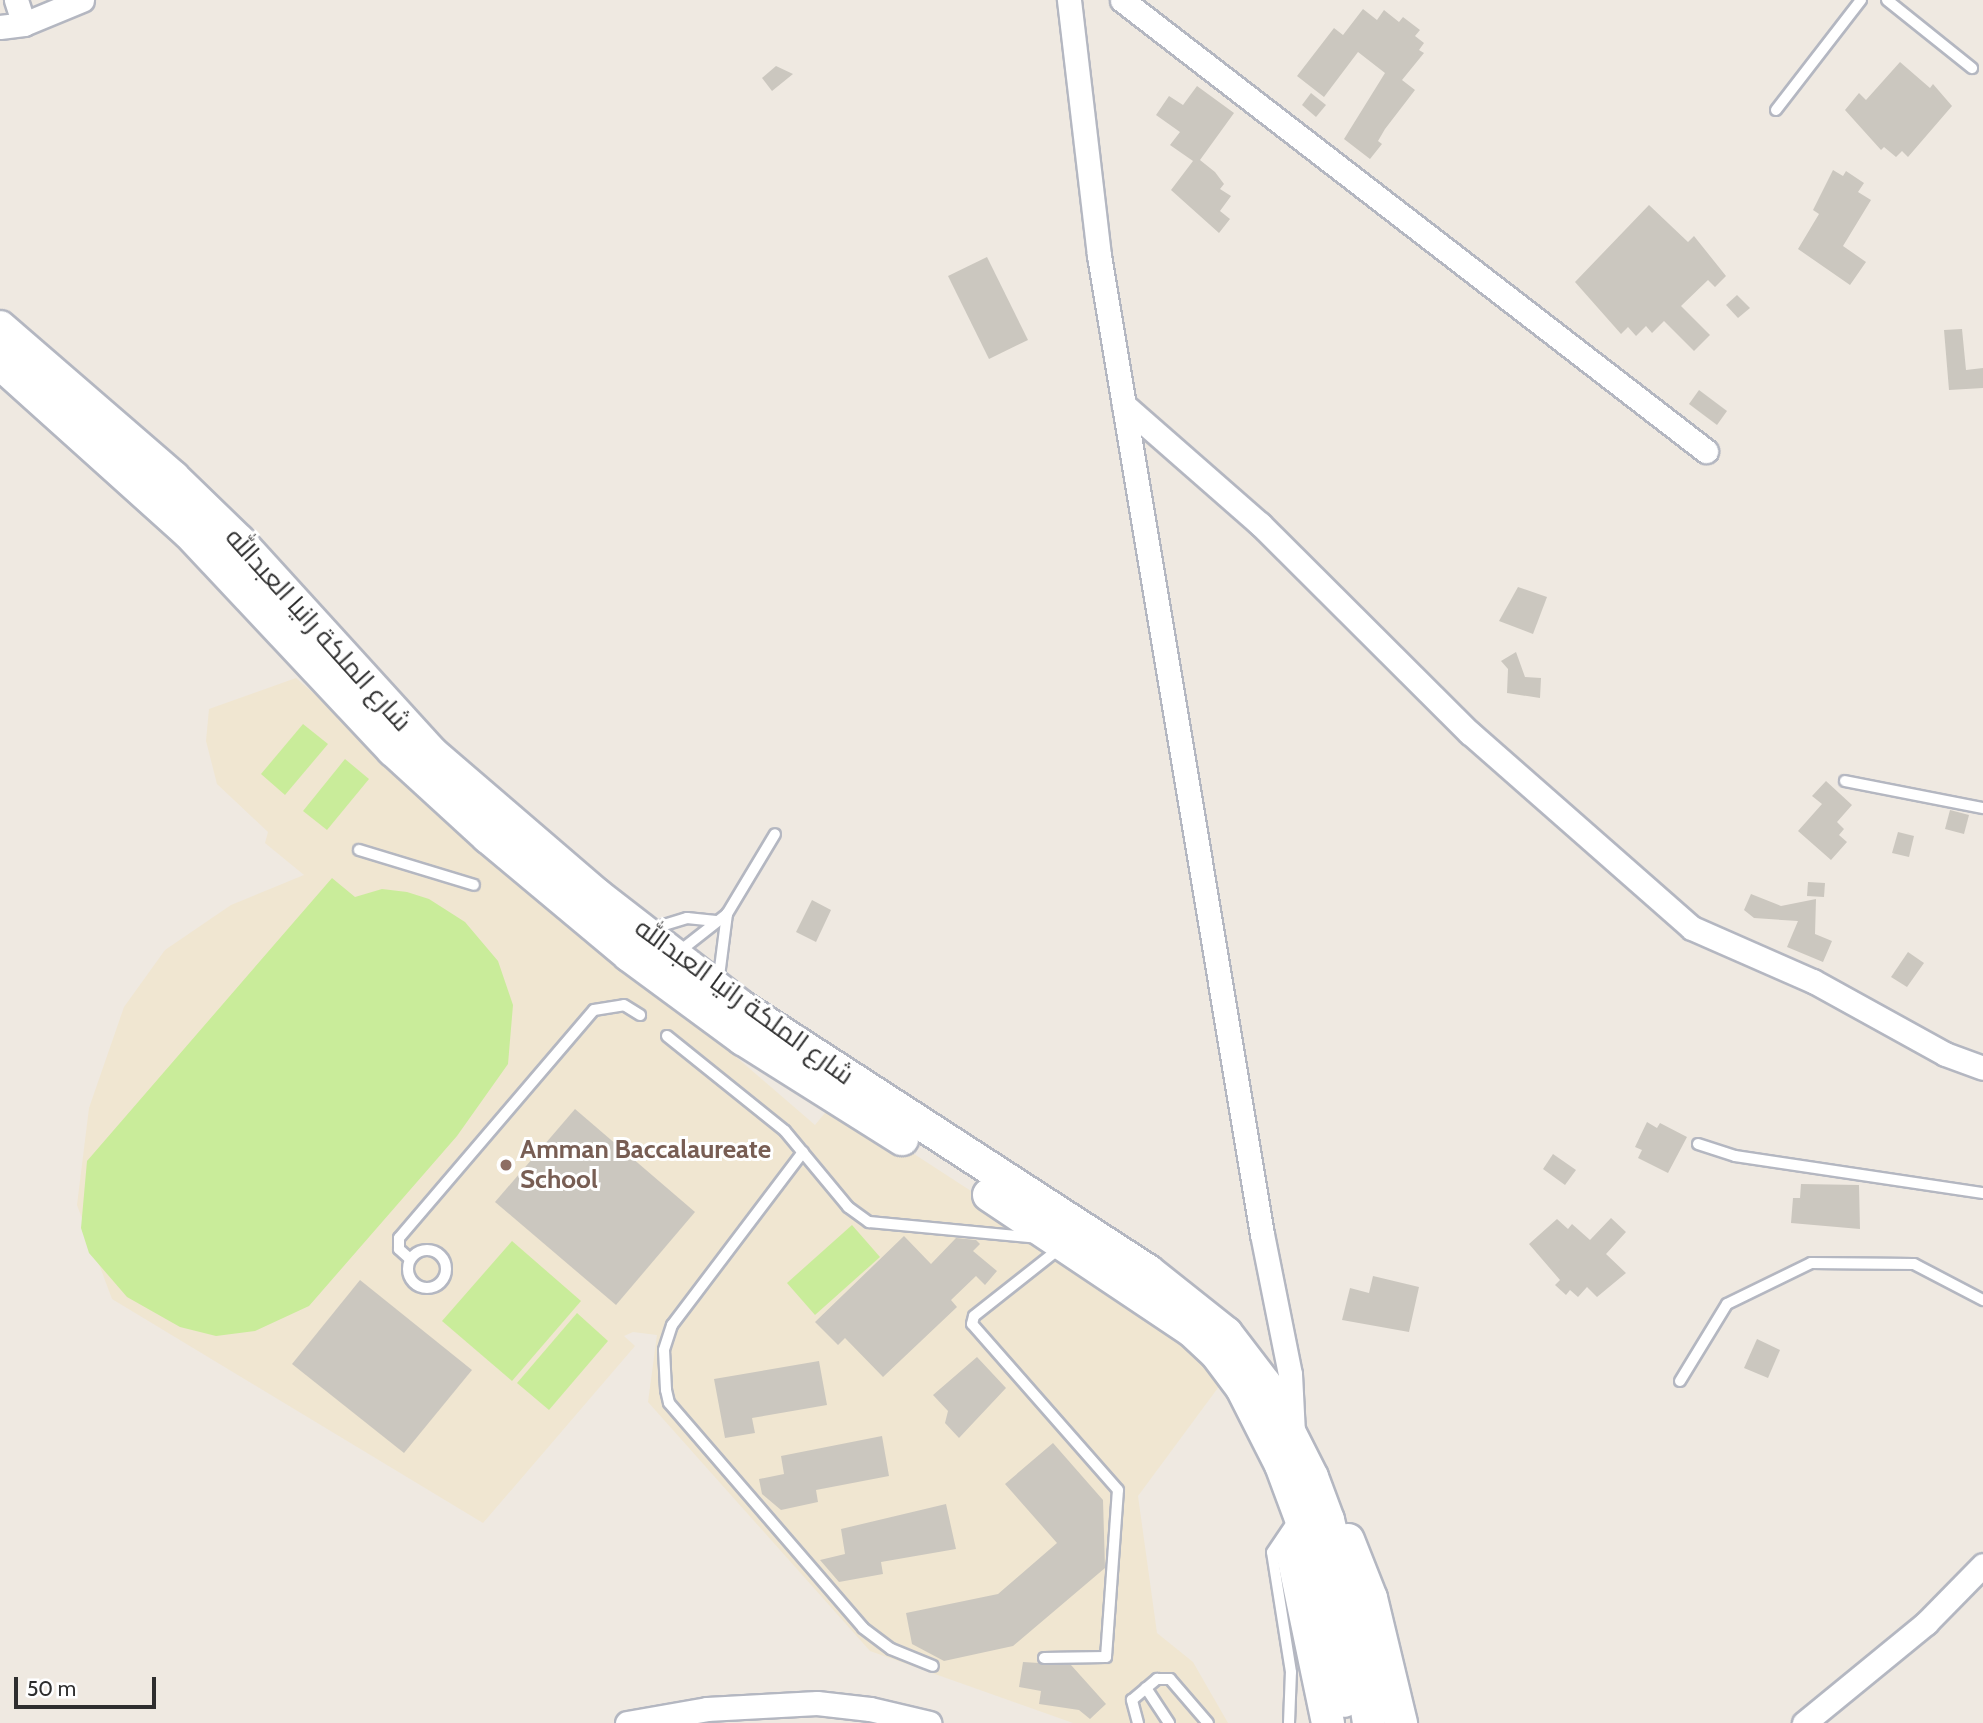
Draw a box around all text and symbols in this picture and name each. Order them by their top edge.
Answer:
street label: شارع الملكة رانيا العبدالله [219,522,417,738]
street label: شارع الملكة رانيا العبدالله [629,912,859,1092]
place label: Amman Baccalaureate School [520,1134,771,1196]
marker: Amman Baccalaureate School [498,1157,514,1173]
scale bar [18,1664,159,1708]
text: 50 m [27,1676,76,1701]

